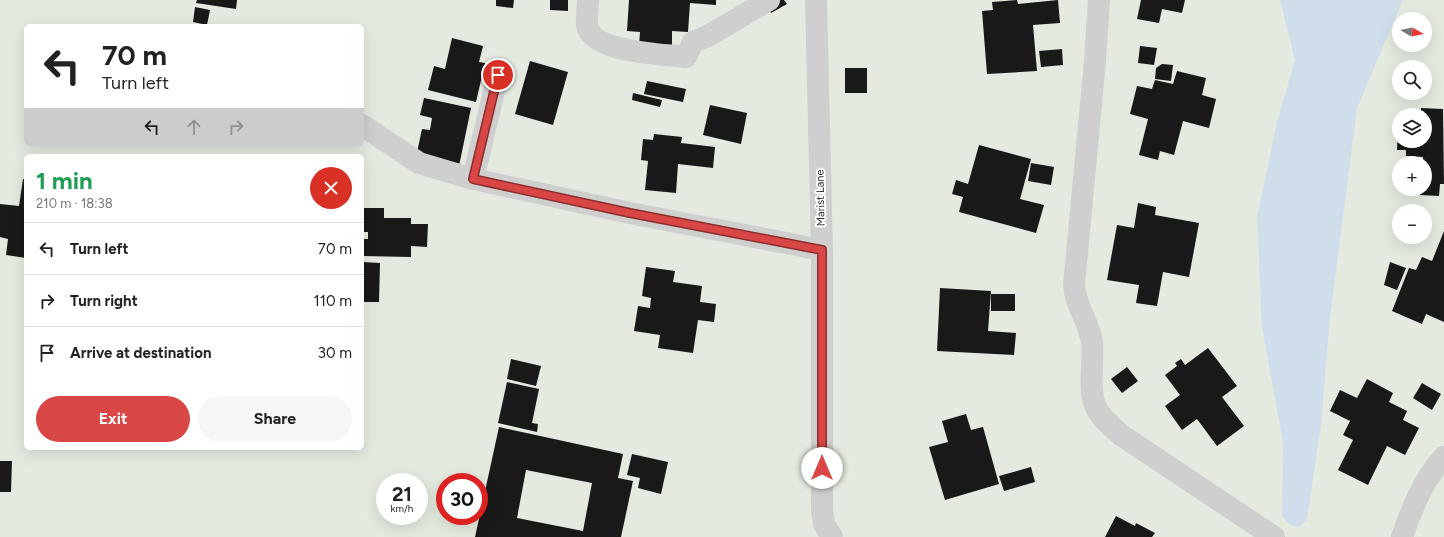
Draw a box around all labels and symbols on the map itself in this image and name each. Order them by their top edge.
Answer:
north arrow [1392,12,1432,52]
pin [481,58,515,92]
street label: Marist Lane [814,170,827,226]
position arrow [801,447,843,489]
speed limit sign: 30 [436,473,488,525]

